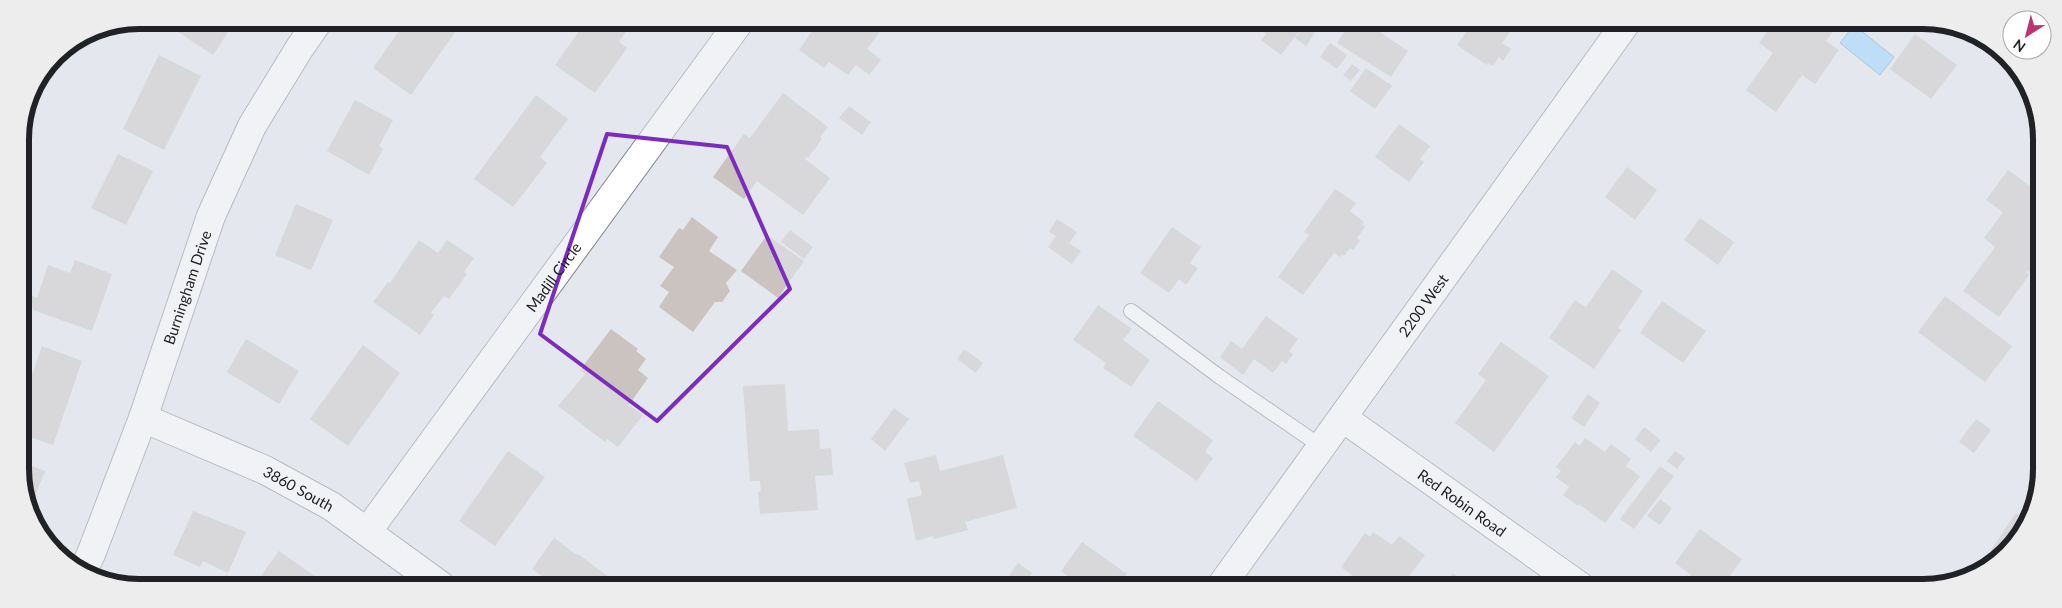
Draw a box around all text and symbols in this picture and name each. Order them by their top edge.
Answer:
north arrow [2002,10,2052,60]
text: N [2010,36,2028,56]
street label: Burningham Drive [159,228,215,347]
street label: Madill Circle [522,238,585,315]
street label: 2200 West [1394,270,1452,340]
street label: 3860 South [260,462,337,515]
street label: Red Robin Road [1414,465,1510,540]

